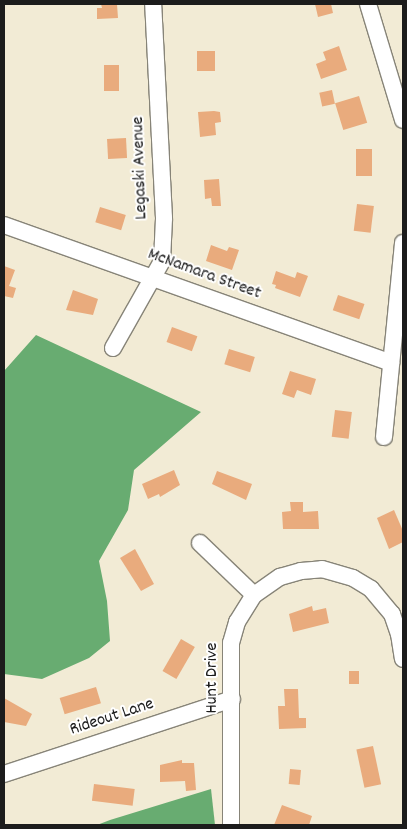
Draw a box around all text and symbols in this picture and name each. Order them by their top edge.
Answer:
street label: Legaski Avenue [128,116,154,220]
street label: McNamara Street [144,245,264,305]
street label: Hunt Drive [202,643,224,713]
street label: Rideout Lane [67,694,157,742]

